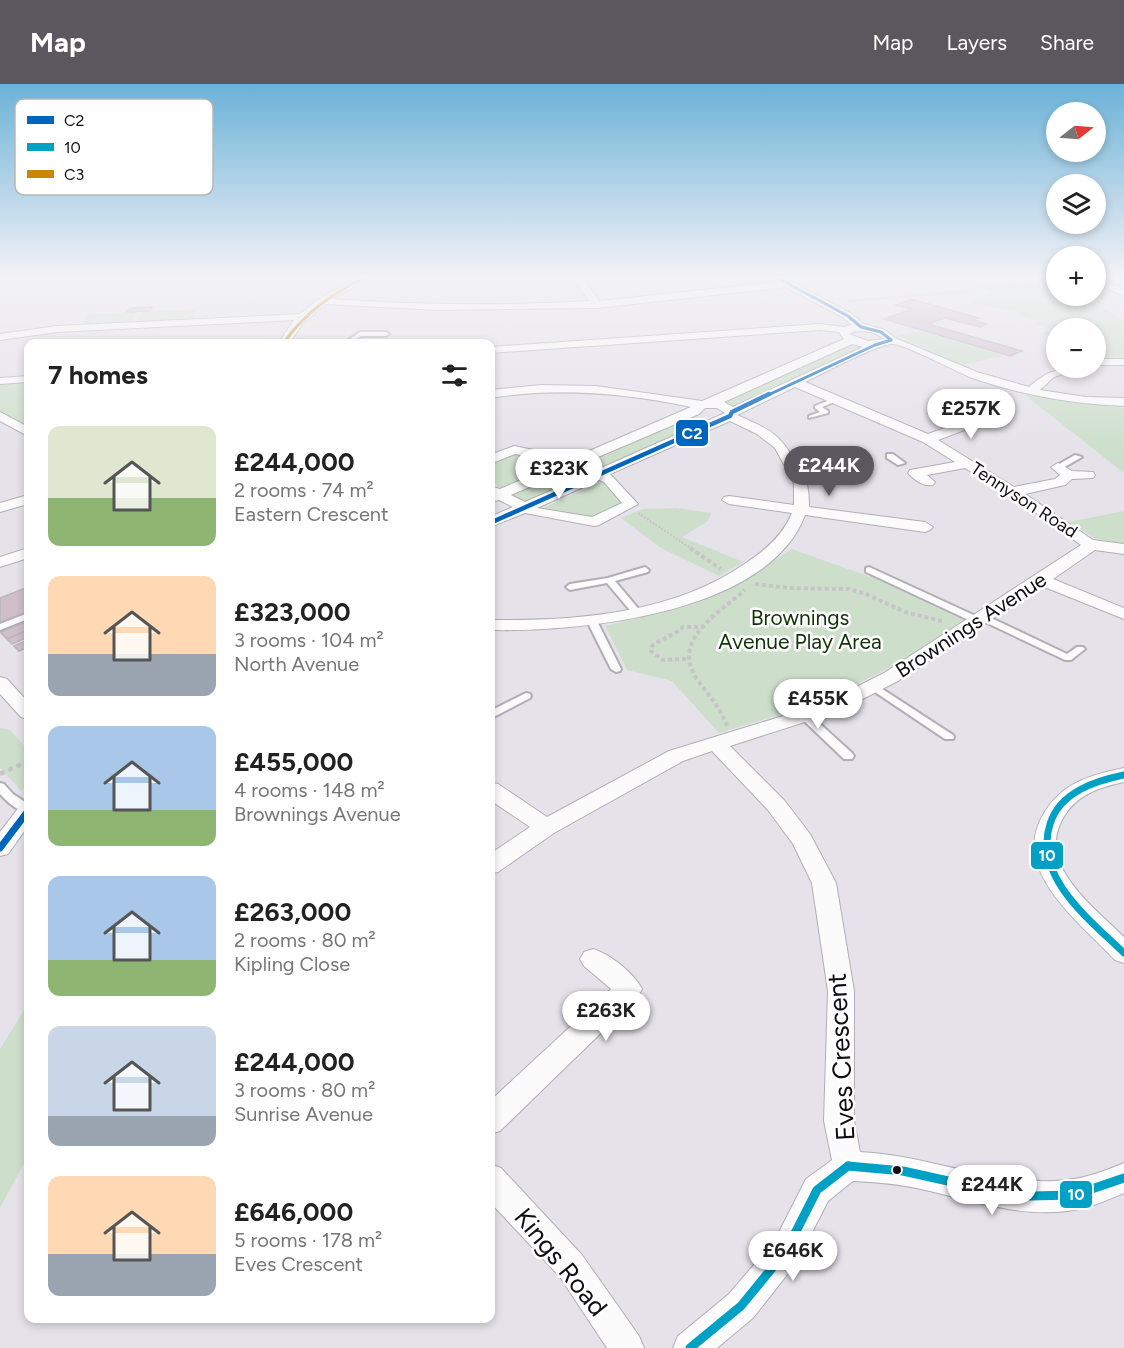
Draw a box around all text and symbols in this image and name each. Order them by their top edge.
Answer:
text: Map [30,25,86,59]
text: Map [873,30,913,55]
text: Layers [946,30,1007,55]
text: Share [1040,30,1094,55]
legend [15,99,213,195]
north arrow [1046,102,1106,162]
map controls [1046,102,1106,378]
text: C2 [64,111,84,130]
text: 10 [64,138,81,157]
text: C3 [64,165,84,184]
button: layers [1046,174,1106,234]
button: + [1046,246,1106,306]
button: − [1046,318,1106,378]
text: 7 homes [48,359,148,391]
icon: filters [438,359,471,392]
pin: £257K [929,389,1013,440]
text: £257K [941,396,1001,420]
line badge: C2 [675,419,709,447]
text: C2 [682,424,702,443]
text: £244,000 [234,446,355,478]
pin: £244K [787,446,871,497]
pin: £323K [517,449,601,500]
icon: home [96,450,168,522]
text: £244K [798,453,860,477]
text: £323K [529,456,589,480]
street label: Tennyson Road [966,457,1082,543]
text: 2 rooms · 74 m² [234,478,374,502]
text: Eastern Crescent [234,502,389,526]
street label: Brownings Avenue [891,566,1051,683]
text: £323,000 [234,596,351,628]
icon: home [96,600,168,672]
park label: Brownings Avenue Play Area [718,605,882,654]
text: 3 rooms · 104 m² [234,628,384,652]
text: North Avenue [234,652,359,676]
pin: £455K [776,679,860,730]
text: £455K [787,686,849,710]
text: £455,000 [234,746,353,778]
icon: home [96,750,168,822]
text: 4 rooms · 148 m² [234,778,385,802]
text: Brownings Avenue [234,802,401,826]
line badge: 10 [1030,841,1064,870]
text: 10 [1038,846,1056,865]
text: £263,000 [234,896,351,928]
icon: home [96,900,168,972]
text: 2 rooms · 80 m² [234,928,376,952]
text: Kipling Close [234,952,350,976]
street label: Eves Crescent [821,972,861,1142]
pin: £263K [564,991,648,1042]
text: £263K [576,998,636,1022]
text: £244,000 [234,1046,355,1078]
icon: home [96,1050,168,1122]
text: 3 rooms · 80 m² [234,1078,375,1102]
text: Sunrise Avenue [234,1102,373,1126]
unlabelled marker [891,1164,903,1176]
pin: £244K [950,1165,1034,1216]
text: £244K [961,1172,1023,1196]
line badge: 10 [1059,1180,1093,1209]
text: 10 [1067,1185,1085,1204]
text: £646,000 [234,1196,353,1228]
icon: home [96,1200,168,1272]
street label: Kings Road [508,1201,614,1323]
text: 5 rooms · 178 m² [234,1228,382,1252]
pin: £646K [751,1231,835,1282]
text: £646K [762,1238,824,1262]
text: Eves Crescent [234,1252,363,1276]

